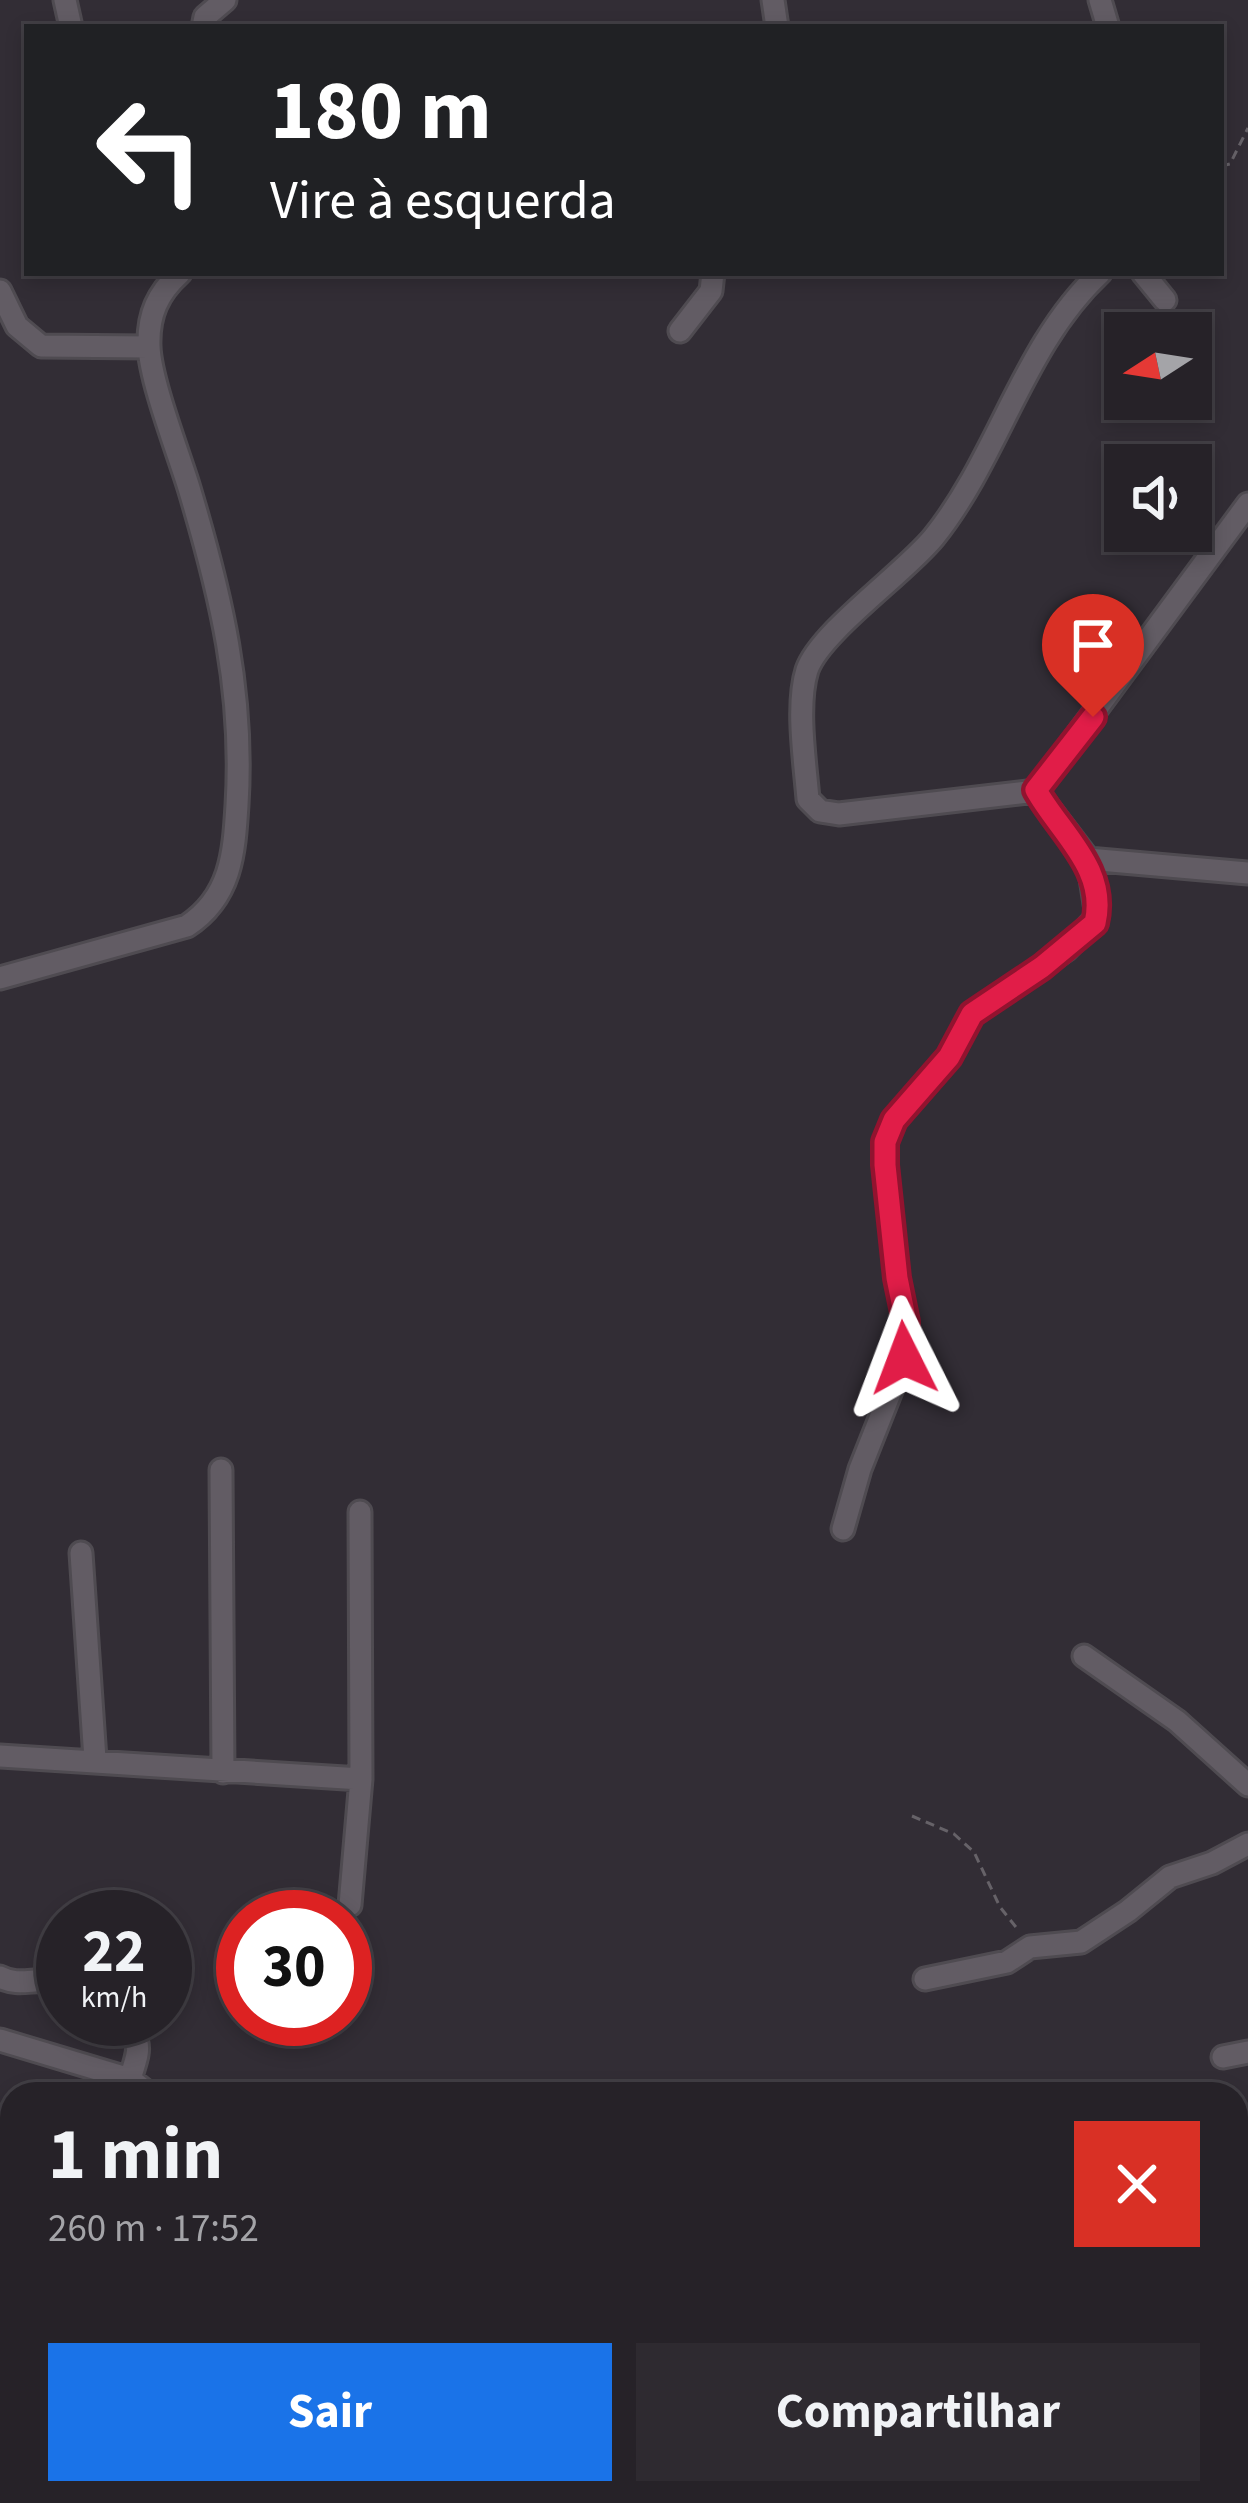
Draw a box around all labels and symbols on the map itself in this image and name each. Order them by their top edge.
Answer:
north arrow [1104,312,1212,420]
pin [1042,594,1144,717]
position arrow [841,1295,967,1421]
speed limit sign: 30 [216,1890,372,2046]

